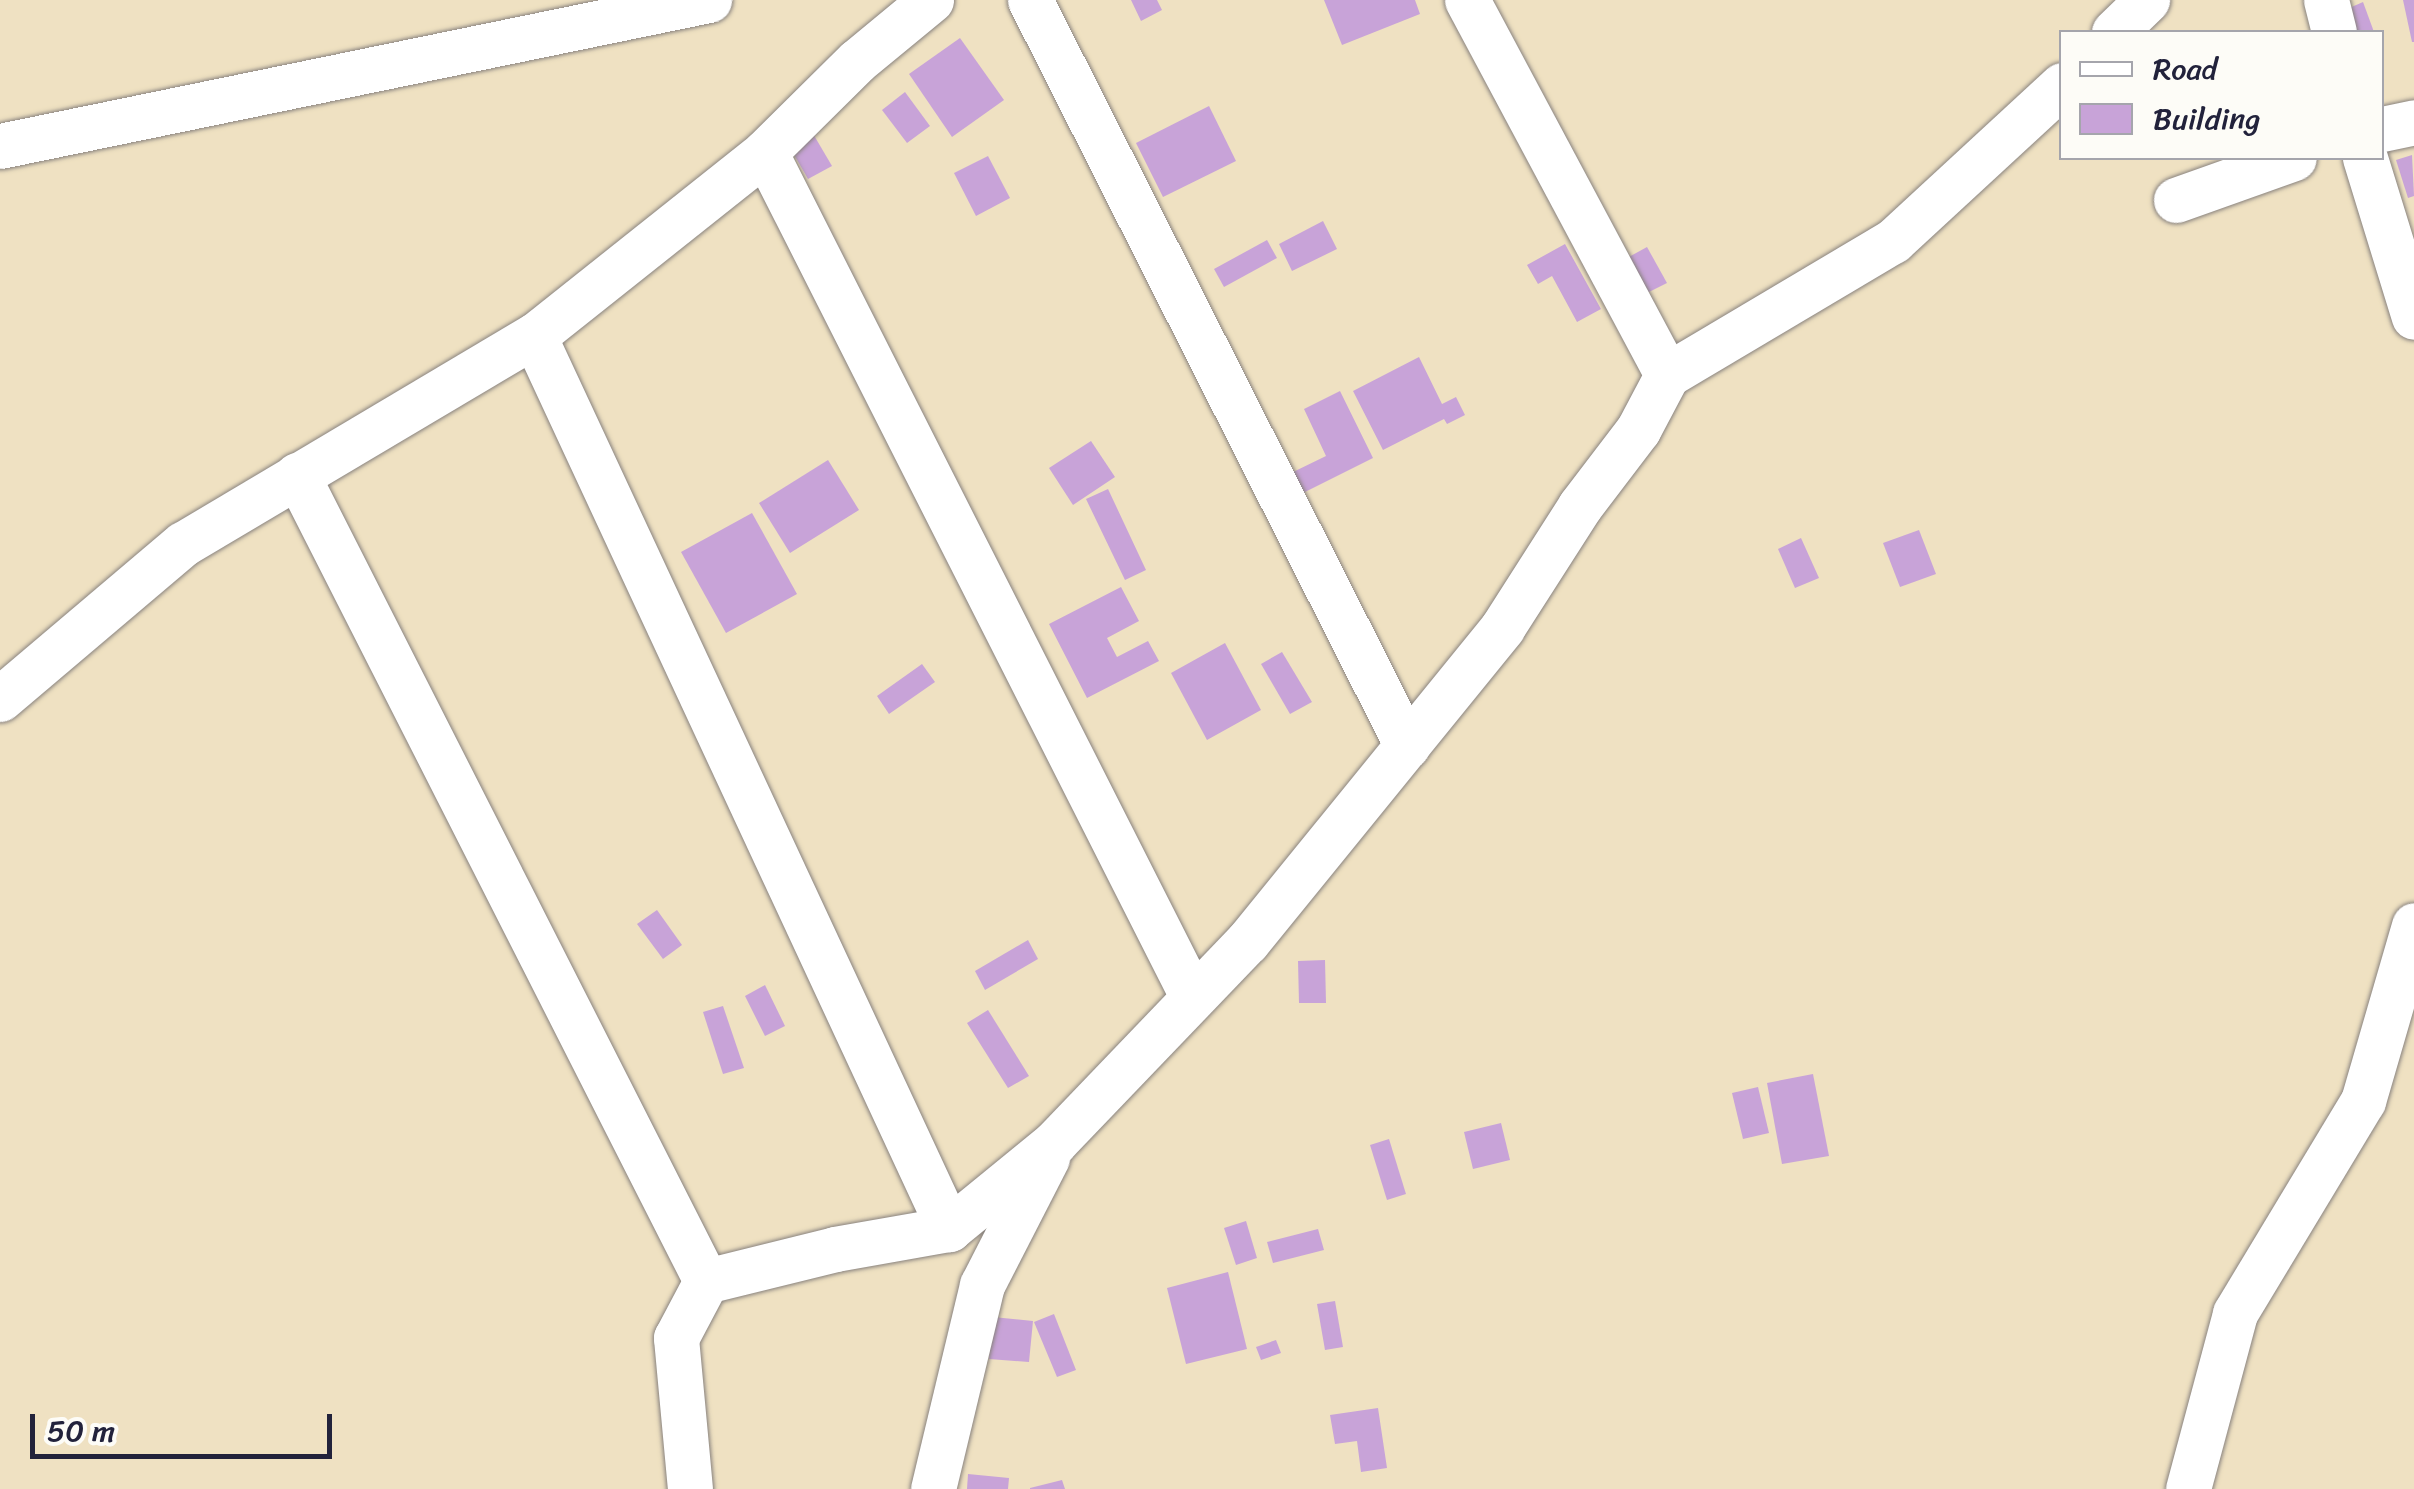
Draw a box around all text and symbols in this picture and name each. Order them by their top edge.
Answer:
legend [2059,30,2384,160]
text: Road [2153,42,2217,96]
text: Building [2153,92,2260,146]
scale bar [35,1394,338,1456]
text: 50 m [47,1404,115,1458]

